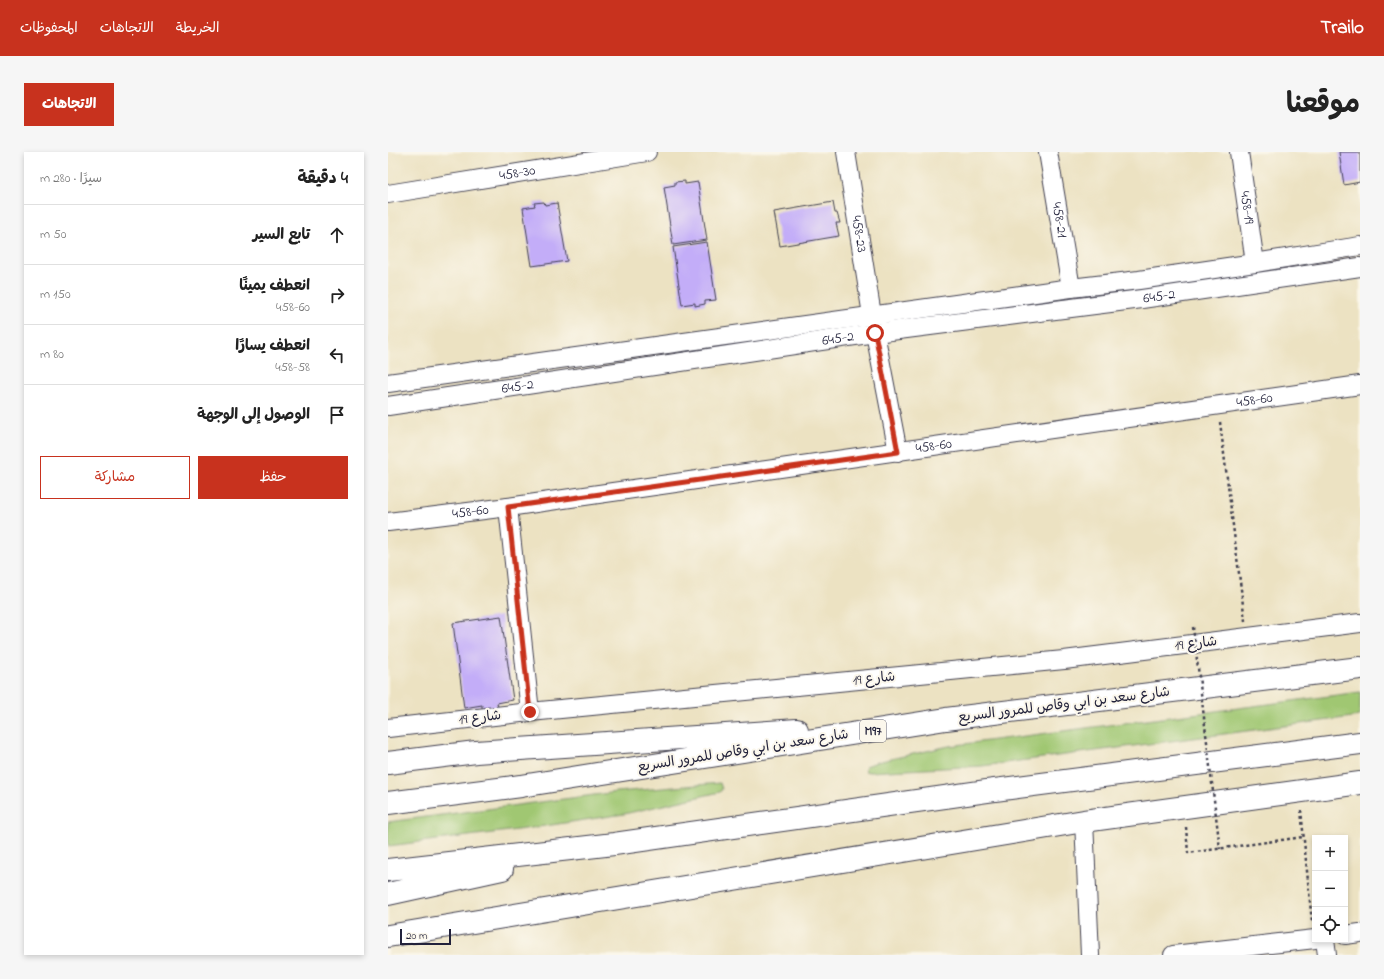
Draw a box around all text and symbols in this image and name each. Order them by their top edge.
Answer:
text: Trailo [1320,15,1364,42]
text: المحفوظات [20,18,78,39]
text: الاتجاهات [100,18,154,39]
text: الخريطة [176,18,219,39]
button: الاتجاهات [24,83,114,126]
text: موقعنا [1286,85,1360,126]
street label: 458-30 [498,160,537,186]
text: 4 دقيقة [298,166,348,191]
text: سيرًا · 280 m [40,169,102,188]
street label: 458-19 [1234,190,1260,226]
street label: 458-21 [1046,201,1073,240]
street label: 458-23 [846,214,872,254]
text: تابع السير [253,224,310,246]
icon: ahead [326,224,348,246]
text: 50 m [40,225,66,244]
text: انعطف يمينًا [239,275,310,297]
icon: right [326,284,348,306]
street label: 645-2 [1142,284,1177,309]
text: 150 m [40,285,71,304]
text: 458-60 [276,298,310,317]
route start [866,324,884,342]
street label: 645-2 [821,326,855,351]
text: انعطف يسارًا [235,335,310,357]
icon: left [326,344,348,366]
text: 80 m [40,345,64,364]
text: 458-58 [275,358,310,377]
street label: 645-2 [500,374,535,399]
street label: 458-60 [1235,387,1274,413]
text: الوصول إلى الوجهة [197,404,310,426]
icon: arrive [326,404,348,426]
street label: 458-60 [914,433,953,459]
button: مشاركة [40,456,190,499]
button: حفظ [198,456,348,499]
street label: 458-60 [451,499,490,524]
street label: شارع 19 [1174,631,1218,657]
street label: شارع 19 [852,666,896,692]
street label: شارع سعد بن ابي وقاص للمرور السريع [957,682,1171,729]
route end [521,703,539,721]
street label: شارع 19 [458,705,502,731]
road number: M97 [860,720,886,742]
street label: شارع سعد بن ابي وقاص للمرور السريع [636,724,850,779]
map controls [1312,835,1348,943]
button: + [1312,835,1348,871]
button: − [1312,871,1348,907]
button: locate [1312,907,1348,943]
scale bar [400,927,451,946]
text: 20 m [406,928,428,944]

